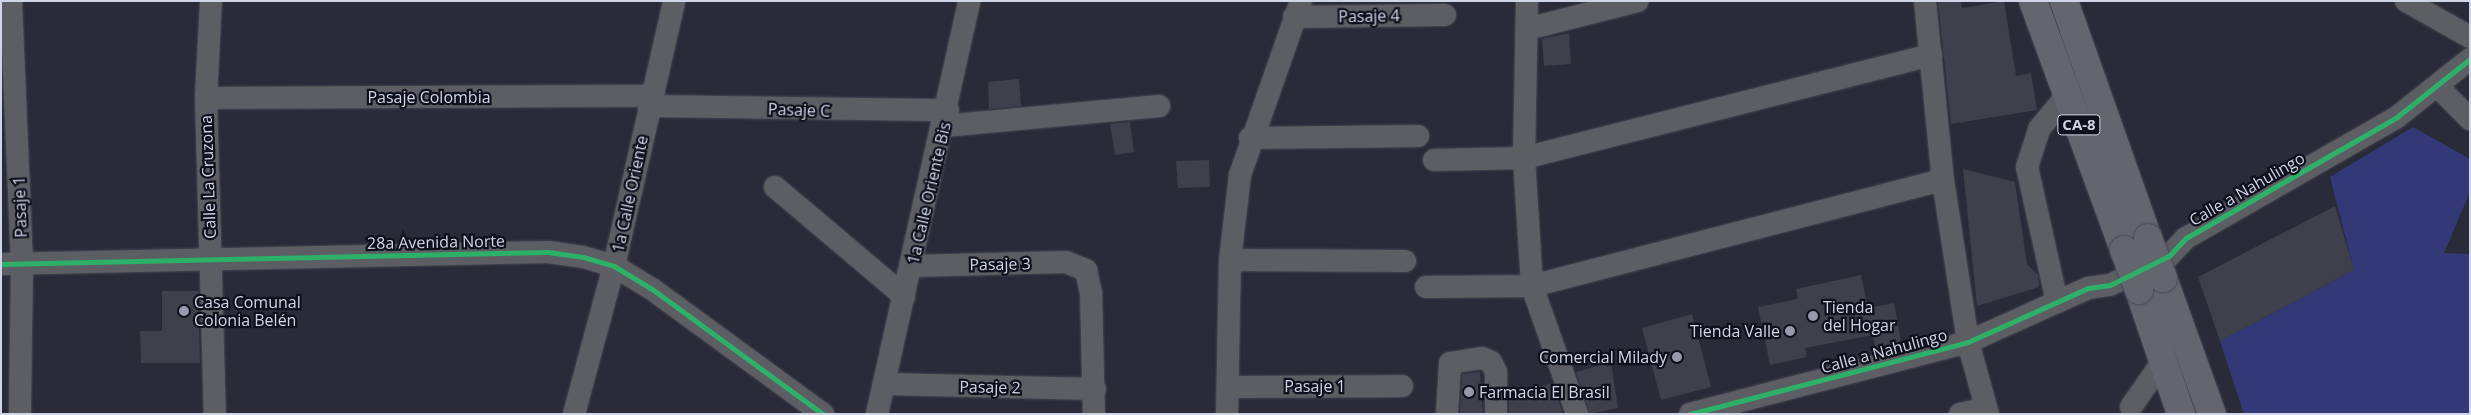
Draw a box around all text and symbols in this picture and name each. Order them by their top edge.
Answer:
street label: Pasaje 4 [1338,6,1400,26]
street label: Pasaje Colombia [367,87,491,107]
street label: Pasaje C [768,99,830,121]
road number: CA-8 [2056,112,2102,138]
street label: Calle La Cruzona [196,115,220,239]
street label: 1a Calle Oriente Bis [903,120,955,266]
street label: 1a Calle Oriente [608,134,652,254]
street label: Calle a Nahulingo [2186,148,2308,230]
street label: Pasaje 1 [9,176,31,238]
street label: 28a Avenida Norte [367,231,505,253]
street label: Pasaje 3 [969,254,1031,274]
place label: Casa Comunal Colonia Belén [194,292,301,330]
place label: Tienda del Hogar [1823,297,1896,335]
marker: Casa Comunal Colonia Belén [178,305,190,317]
marker: Tienda del Hogar [1807,310,1819,322]
place label: Tienda Valle [1690,321,1780,341]
marker: Tienda Valle [1784,325,1796,337]
street label: Calle a Nahulingo [1819,325,1949,377]
place label: Comercial Milady [1539,347,1667,367]
marker: Comercial Milady [1671,351,1683,363]
street label: Pasaje 1 [1284,376,1346,396]
street label: Pasaje 2 [959,377,1021,397]
place label: Farmacia El Brasil [1479,382,1610,402]
marker: Farmacia El Brasil [1463,386,1475,398]

